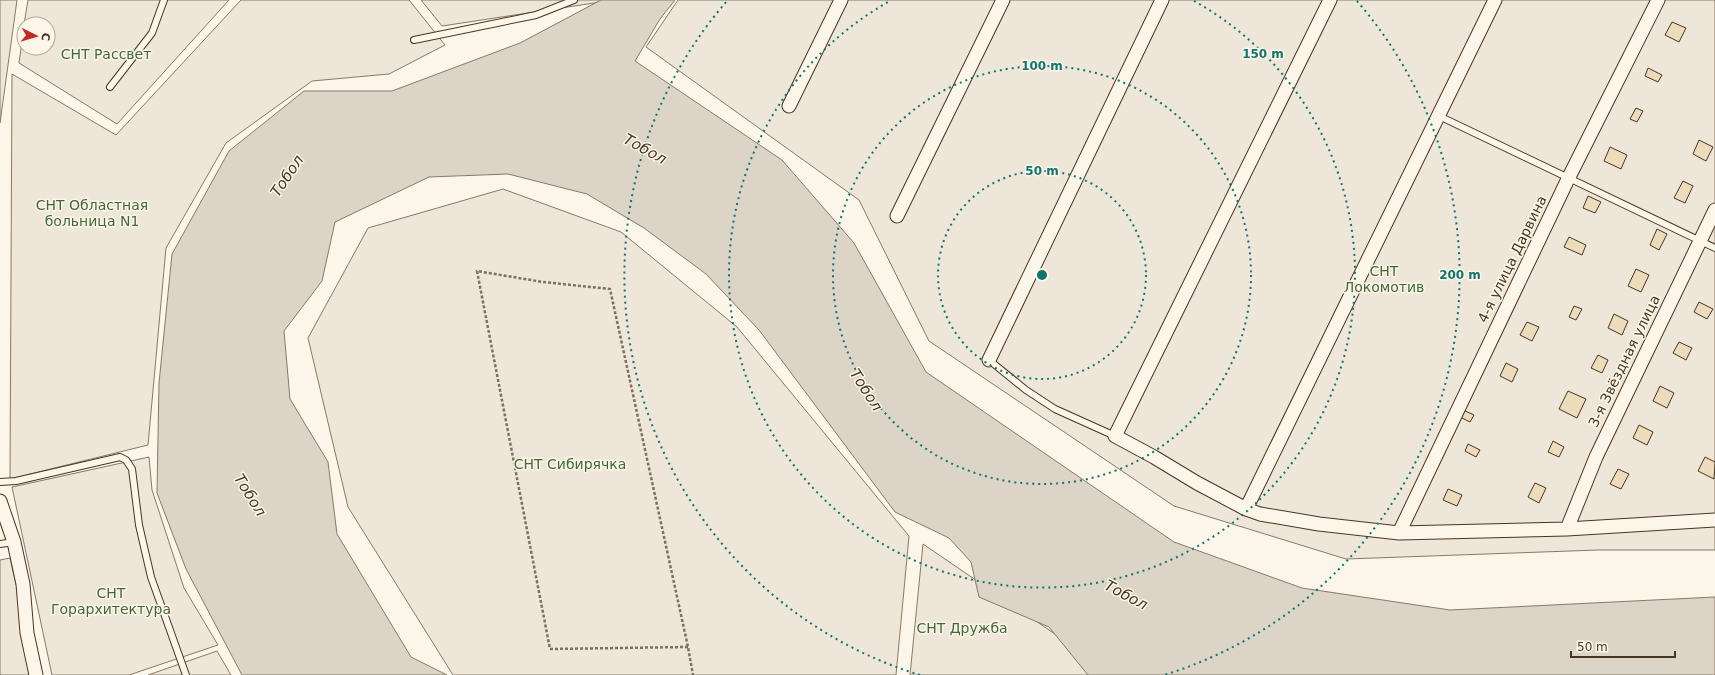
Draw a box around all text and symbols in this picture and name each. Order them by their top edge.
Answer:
north arrow [16,16,56,56]
text: С [39,32,52,41]
park label: СНТ Рассвет [61,46,151,62]
text: 150 m [1242,47,1284,61]
text: 100 m [1021,59,1063,73]
water label: Тобол [620,130,670,168]
water label: Тобол [267,151,308,200]
text: 50 m [1025,164,1059,178]
street label: 4-я улица Дарвина [1474,193,1550,325]
park label: СНТ Областная больница N1 [36,197,148,229]
park label: СНТ Локомотив [1344,263,1424,295]
centre of rings [1035,268,1049,282]
text: 200 m [1439,268,1481,282]
street label: 3-я Звёздная улица [1585,292,1663,430]
water label: Тобол [846,366,886,415]
park label: СНТ Сибирячка [514,456,626,472]
water label: Тобол [230,471,270,520]
water label: Тобол [1101,576,1151,614]
park label: СНТ Горархитектура [51,585,171,617]
park label: СНТ Дружба [916,620,1008,636]
scale bar [1571,633,1675,659]
text: 50 m [1577,640,1608,654]

